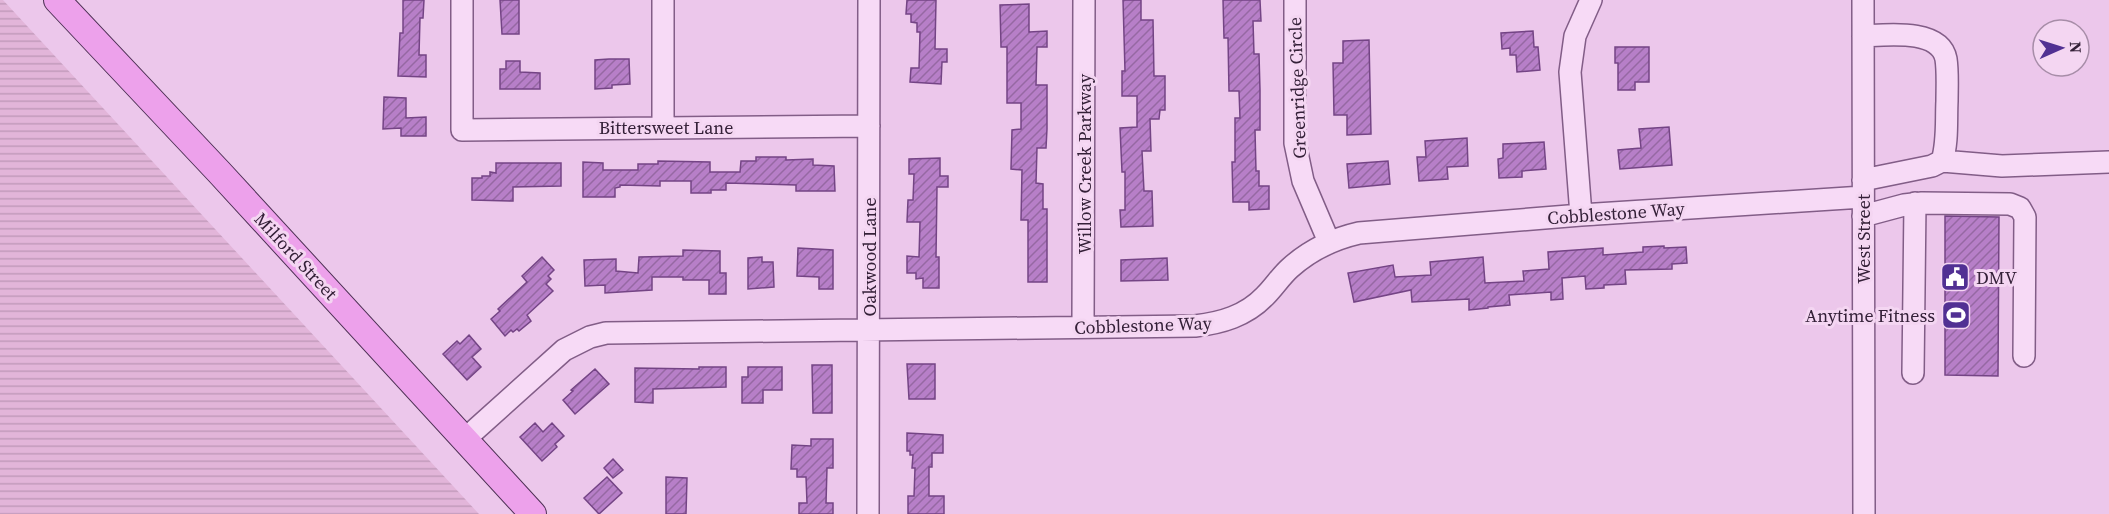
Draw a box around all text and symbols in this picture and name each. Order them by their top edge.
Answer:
street label: Greenridge Circle [1282,17,1312,159]
north arrow [2031,18,2091,78]
text: N [2065,41,2087,54]
street label: Willow Creek Parkway [1072,73,1097,254]
street label: Bittersweet Lane [599,115,733,140]
street label: West Street [1851,194,1876,284]
street label: Cobblestone Way [1547,196,1686,230]
street label: Oakwood Lane [857,197,882,317]
street label: Milford Street [249,207,343,305]
public building icon: DMV [1939,261,1971,293]
place label: DMV [1976,265,2017,290]
sports icon: Anytime Fitness [1940,299,1972,331]
place label: Anytime Fitness [1805,303,1935,328]
street label: Cobblestone Way [1074,310,1213,340]

